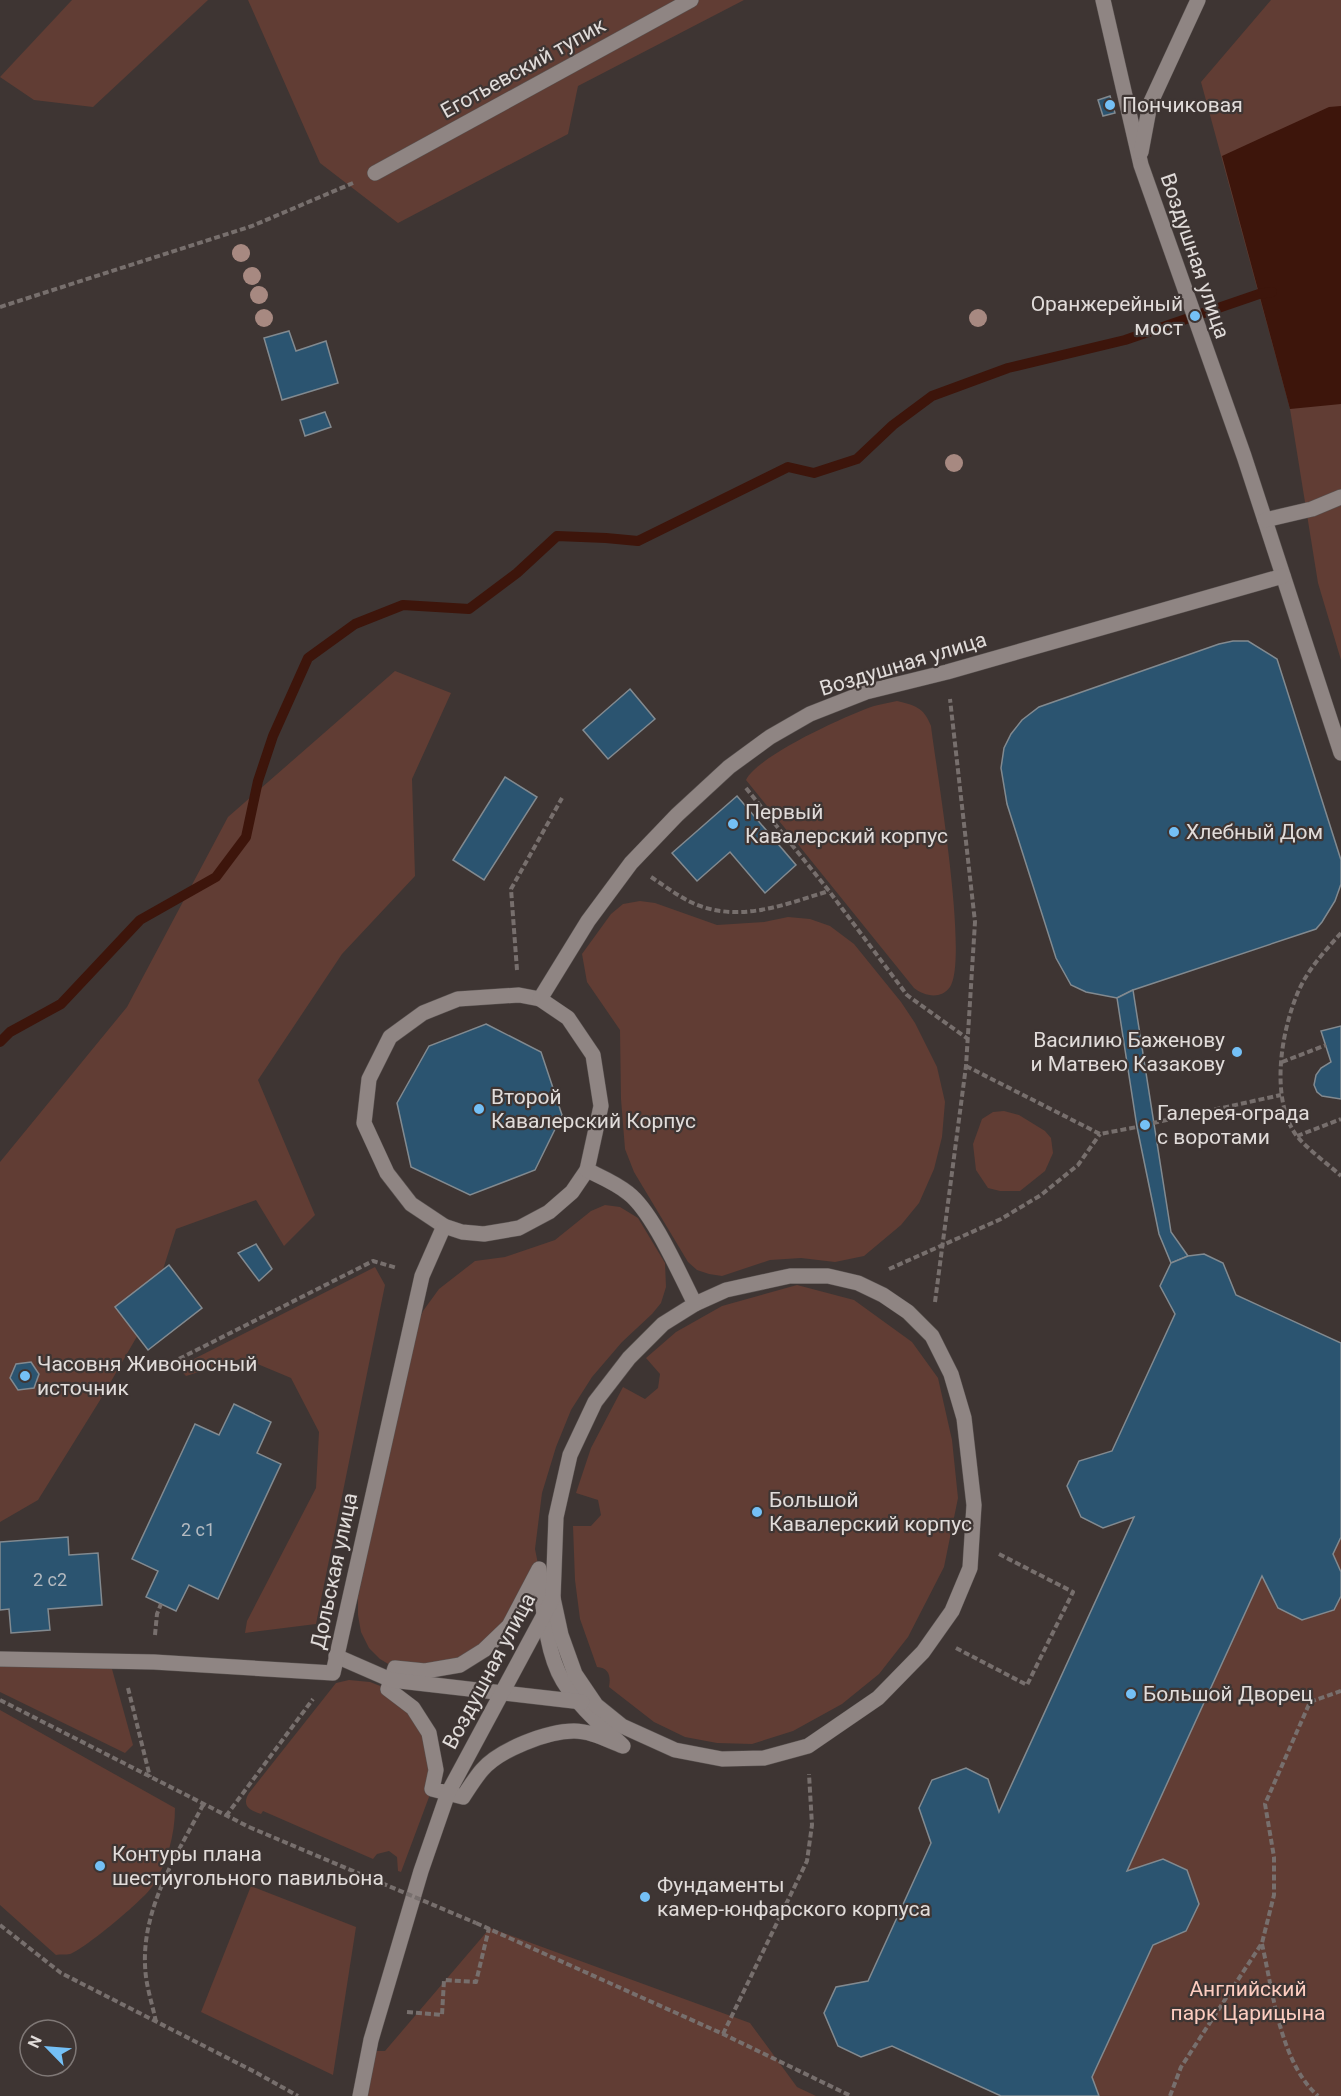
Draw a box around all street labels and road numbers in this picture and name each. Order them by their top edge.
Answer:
street label: Еготьевский тупик [437,12,610,123]
street label: Воздушная улица [1155,170,1235,342]
street label: Воздушная улица [817,627,989,701]
street label: Дольская улица [306,1491,362,1651]
street label: Воздушная улица [438,1589,540,1753]

